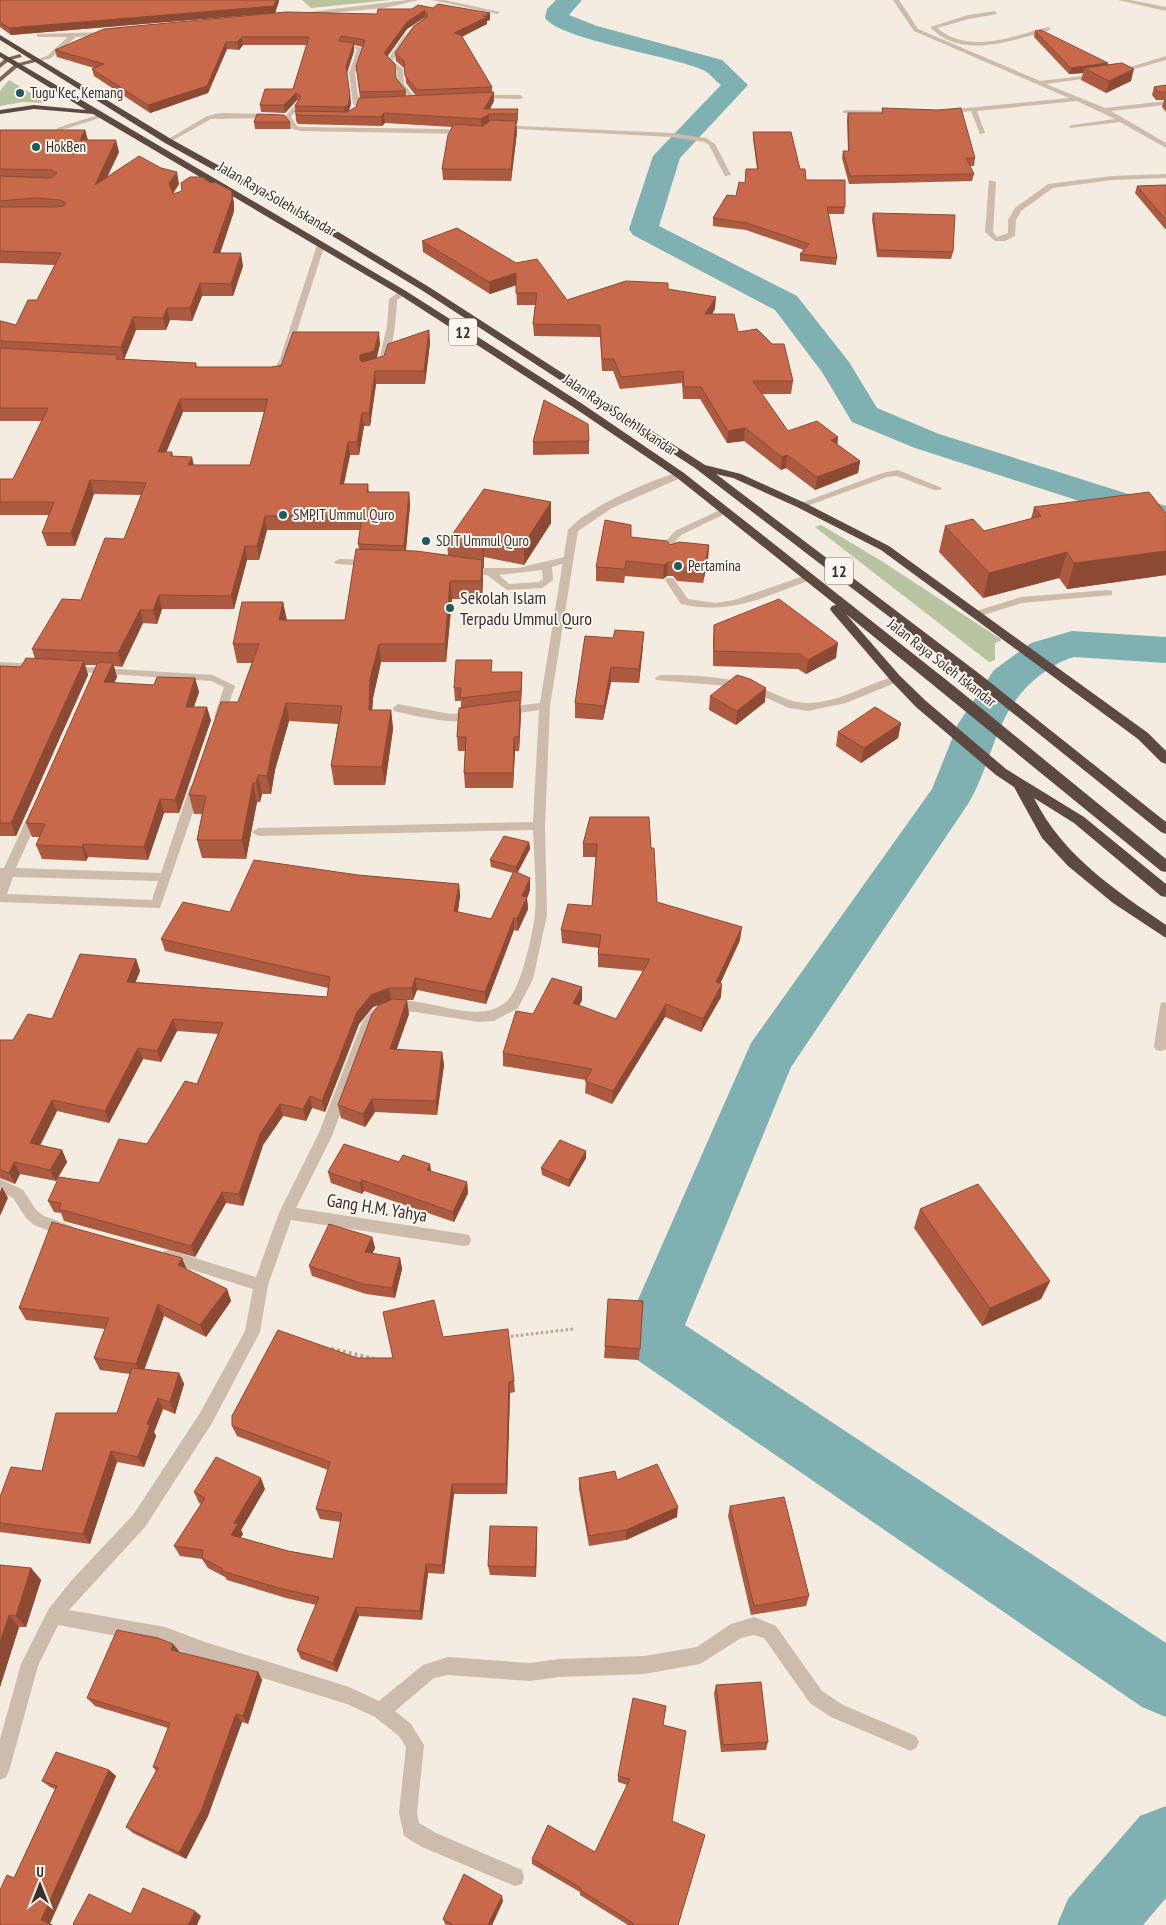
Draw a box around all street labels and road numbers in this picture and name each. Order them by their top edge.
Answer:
street label: Jalan Raya Soleh Iskandar [214,157,340,240]
road number: 12 [449,318,477,346]
street label: Jalan Raya Soleh Iskandar [559,369,681,460]
road number: 12 [825,558,853,584]
street label: Jalan Raya Soleh Iskandar [883,614,1001,712]
street label: Gang H.M. Yahya [325,1188,429,1227]

